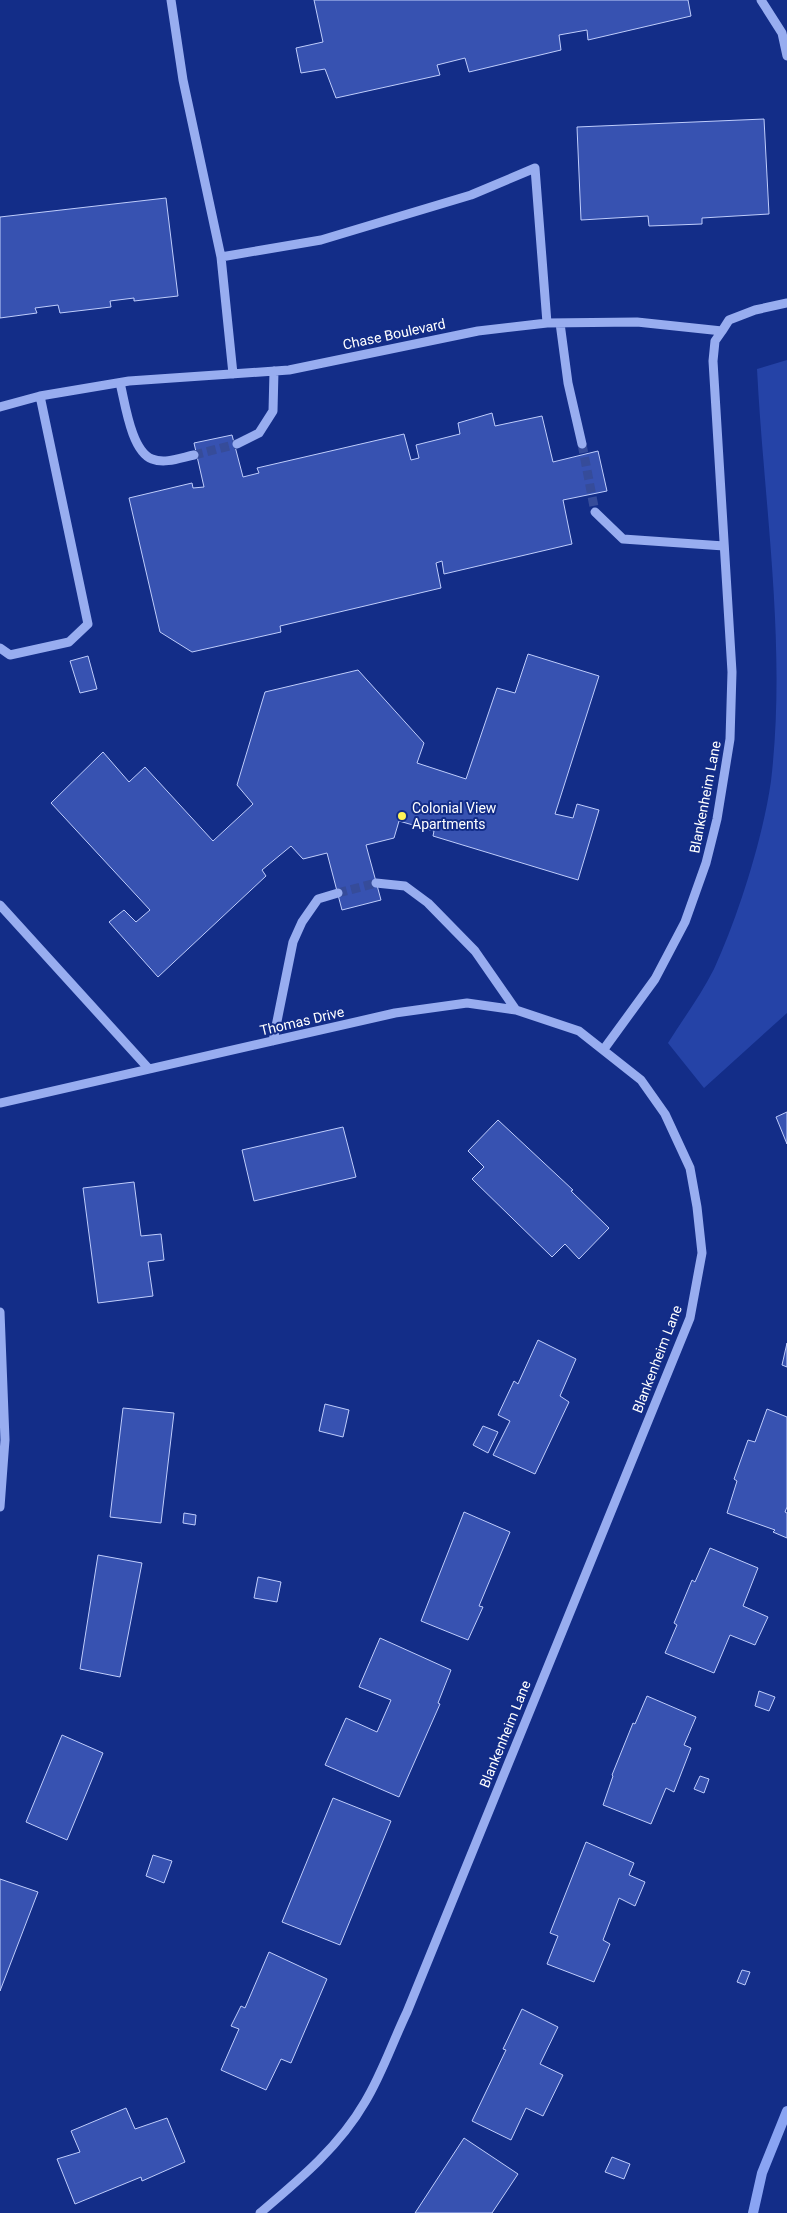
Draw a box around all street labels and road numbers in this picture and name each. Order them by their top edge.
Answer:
street label: Chase Boulevard [341,315,447,353]
street label: Blankenheim Lane [686,739,724,855]
street label: Thomas Drive [258,1004,346,1038]
street label: Blankenheim Lane [629,1303,685,1415]
street label: Blankenheim Lane [476,1678,534,1790]

